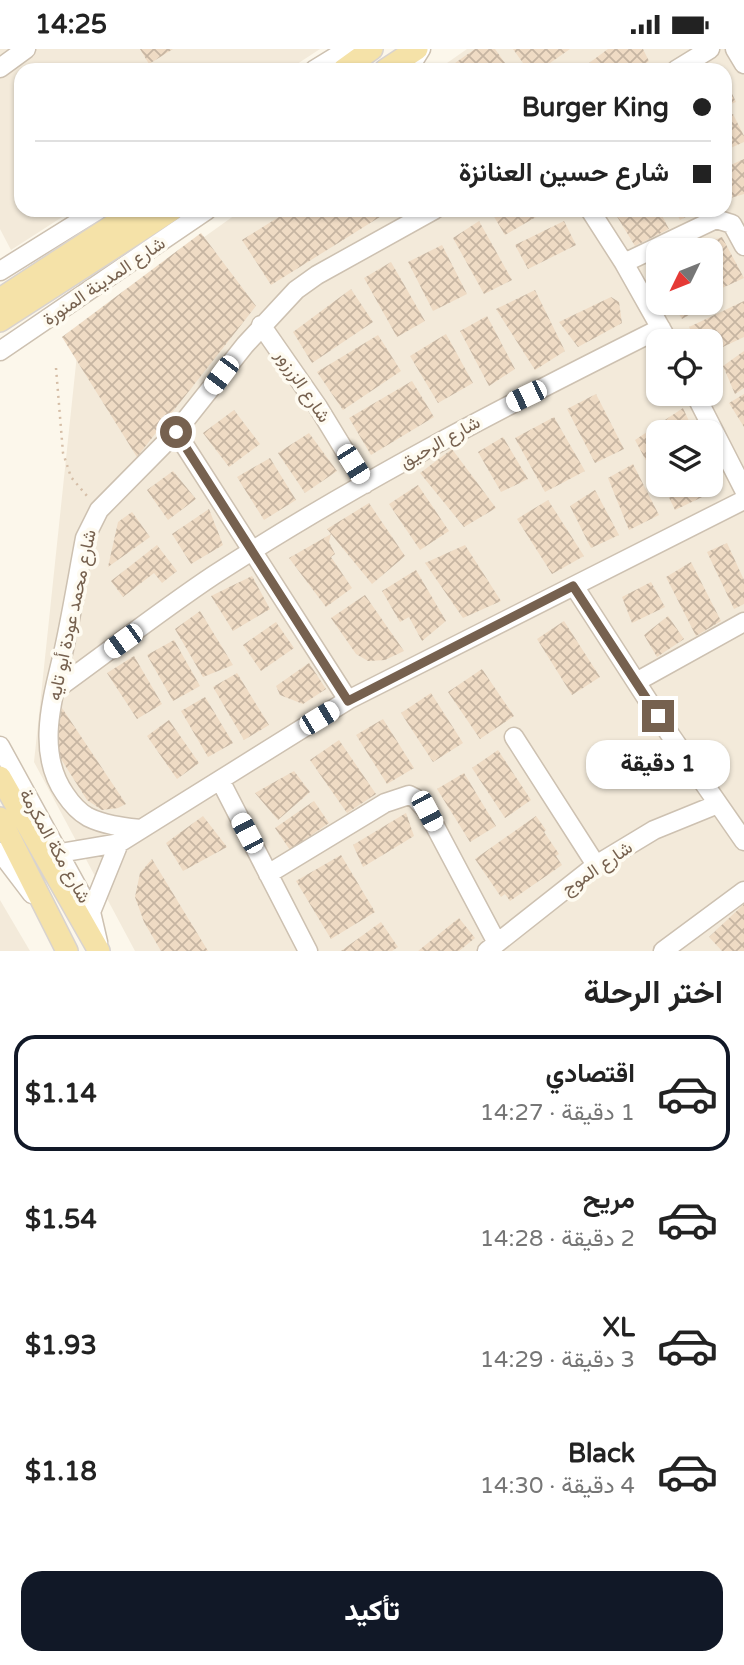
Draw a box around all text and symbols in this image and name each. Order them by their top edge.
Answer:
text: 14:25 [35,9,107,40]
text: Burger King [522,92,669,123]
text: شارع حسين العنانزة [459,157,669,188]
street label: شارع المدينة المنورة [39,232,170,331]
north arrow [646,238,723,315]
map controls [646,238,723,497]
button: locate [646,329,723,406]
street label: شارع الزرزور [269,345,335,427]
car [200,352,243,398]
car [503,377,550,415]
street label: شارع الرحيق [396,411,484,474]
route start [160,416,192,448]
button: layers [646,420,723,497]
car [333,441,374,487]
street label: شارع محمد عودة أبو تايه [43,528,102,703]
car [100,620,147,662]
car [296,698,343,738]
route end [642,700,674,732]
callout: 1 دقيقة [586,741,730,789]
text: 1 دقيقة [621,750,695,778]
street label: شارع مكة المكرمة [14,785,95,907]
car [408,788,447,834]
car [228,810,267,856]
street label: شارع الموج [557,836,637,900]
text: اختر الرحلة [583,974,723,1012]
text: اقتصادي [546,1058,635,1089]
icon: car [656,1062,719,1125]
text: $1.14 [25,1078,97,1109]
text: 1 دقيقة · 14:27 [480,1099,635,1127]
text: مريح [583,1184,635,1215]
icon: car [656,1188,719,1251]
text: $1.54 [25,1204,97,1235]
text: 2 دقيقة · 14:28 [480,1225,635,1253]
text: XL [603,1312,635,1343]
icon: car [656,1314,719,1377]
text: $1.93 [25,1330,97,1361]
text: 3 دقيقة · 14:29 [480,1346,635,1374]
text: Black [568,1438,635,1469]
icon: car [656,1440,719,1503]
text: $1.18 [25,1456,97,1487]
text: 4 دقيقة · 14:30 [480,1472,635,1500]
button: تأكيد [21,1571,723,1651]

